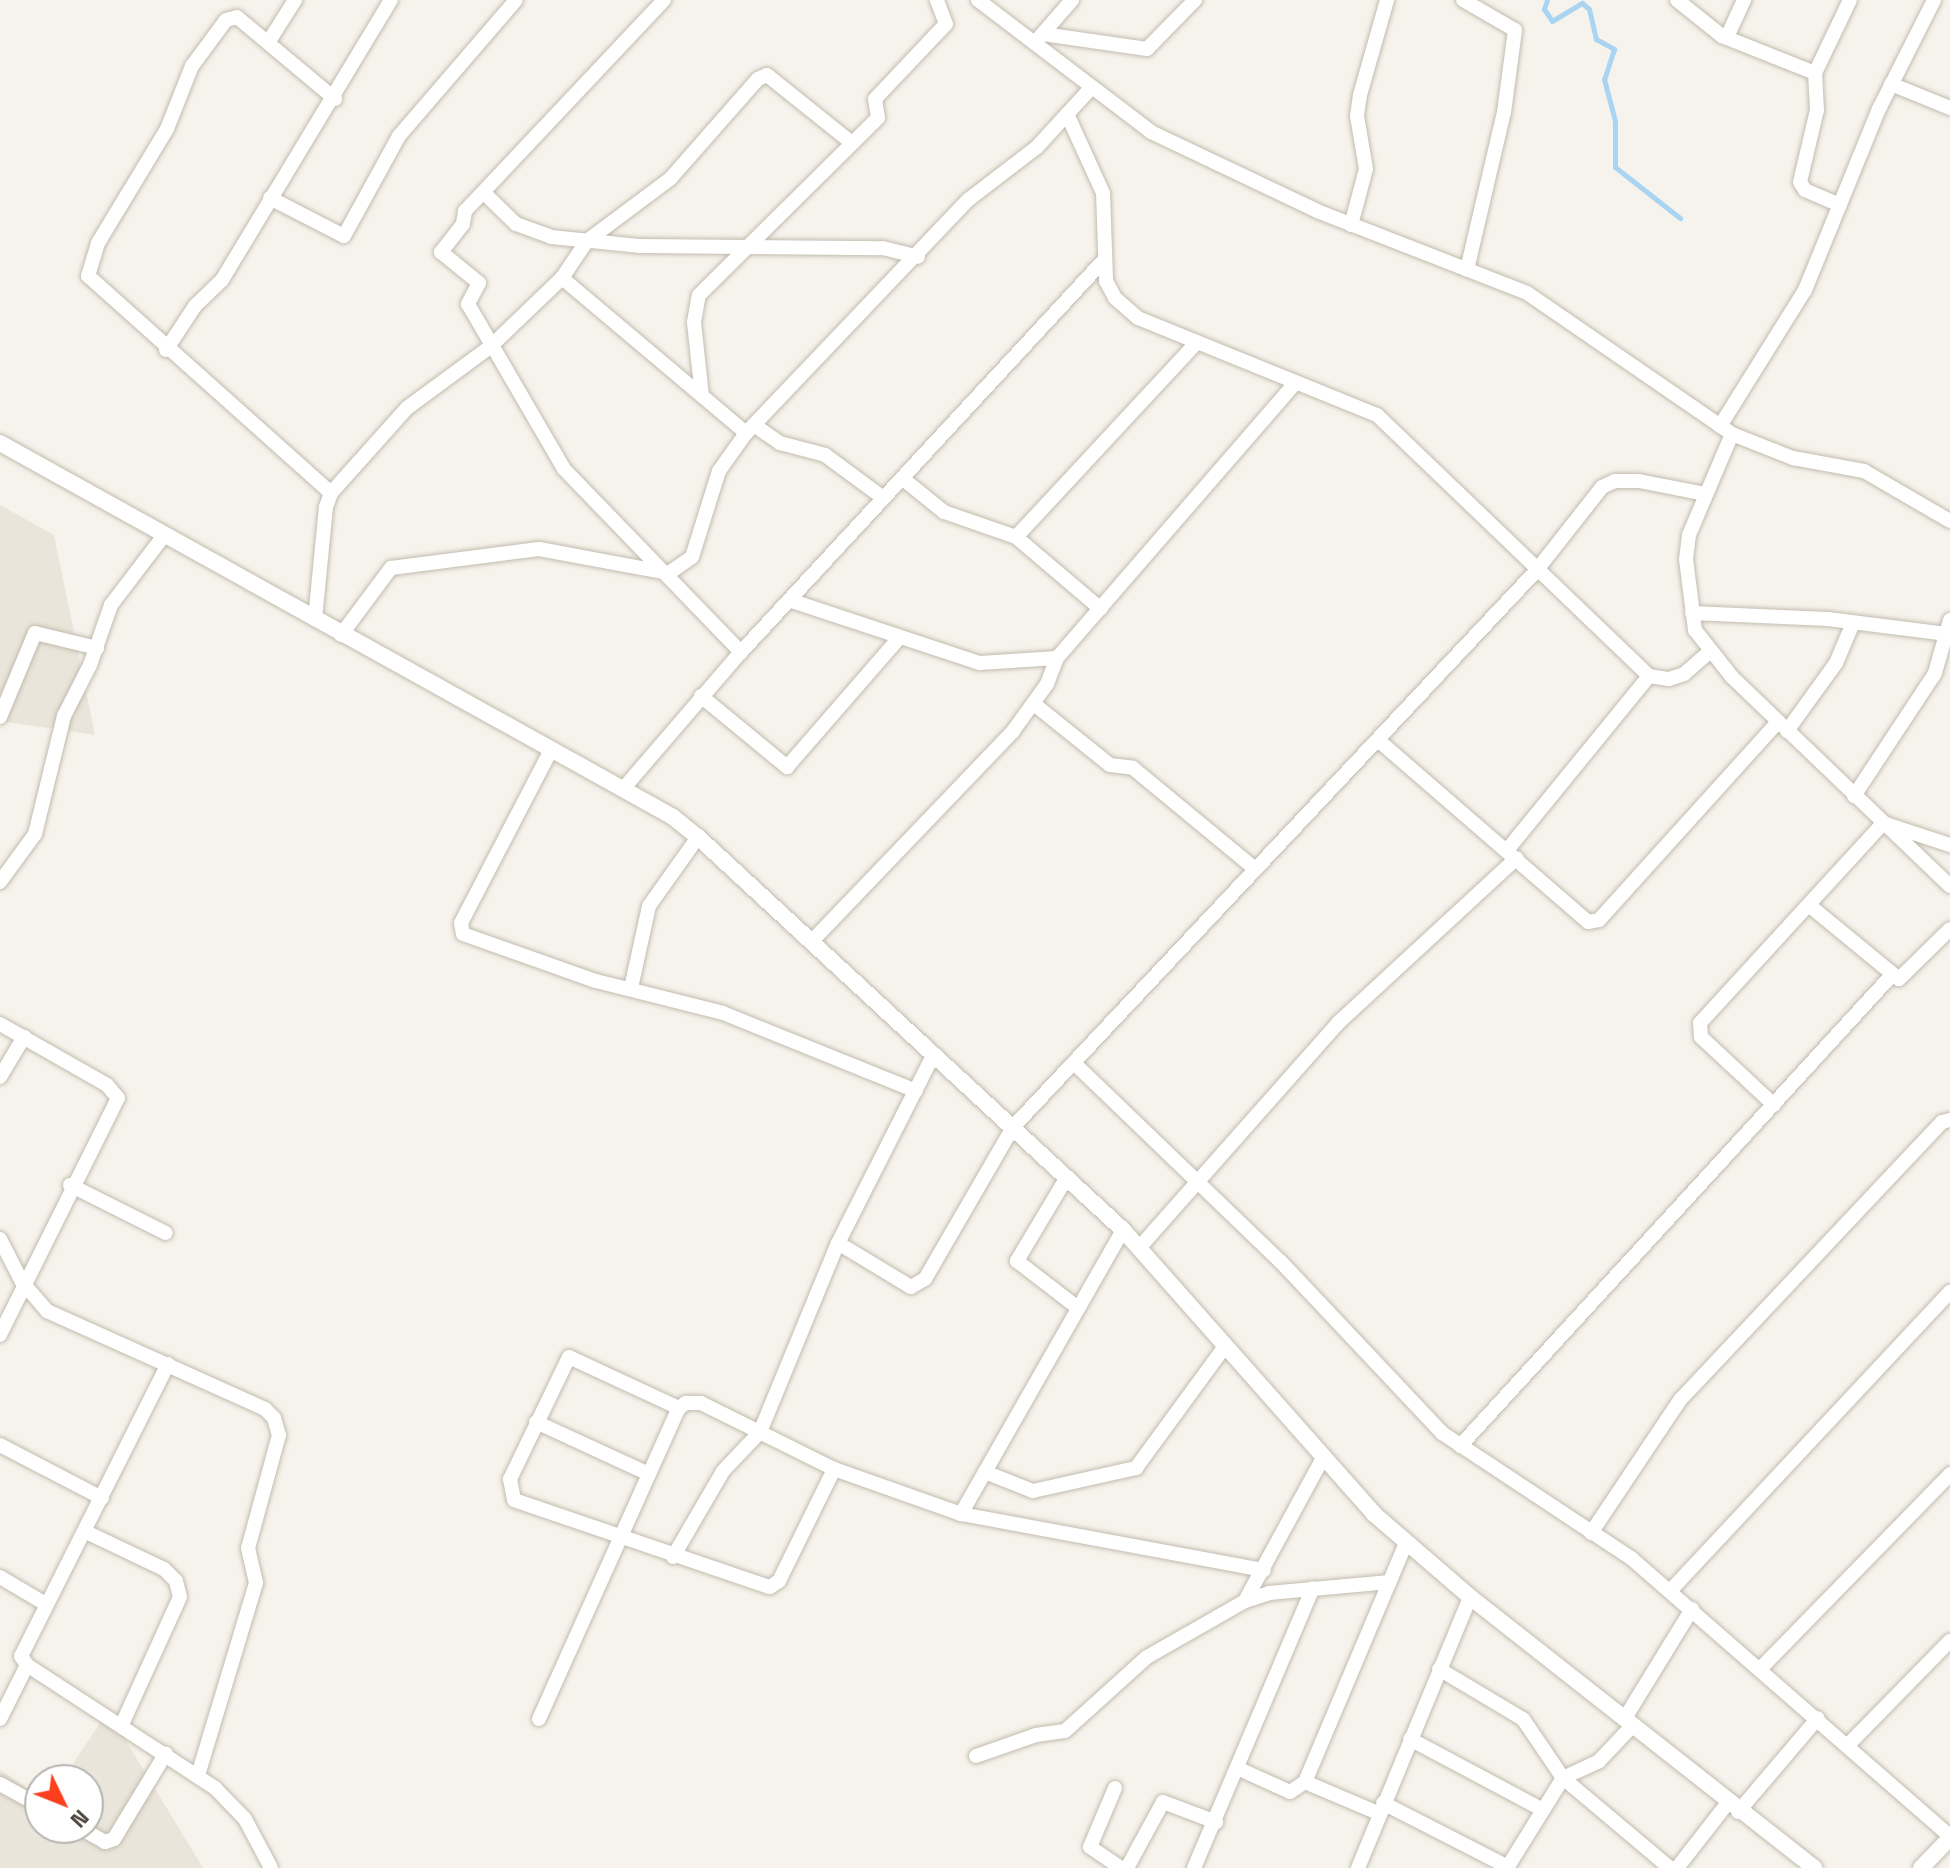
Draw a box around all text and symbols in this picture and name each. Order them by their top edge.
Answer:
north arrow [24,1764,104,1844]
text: N [65,1804,95,1834]

